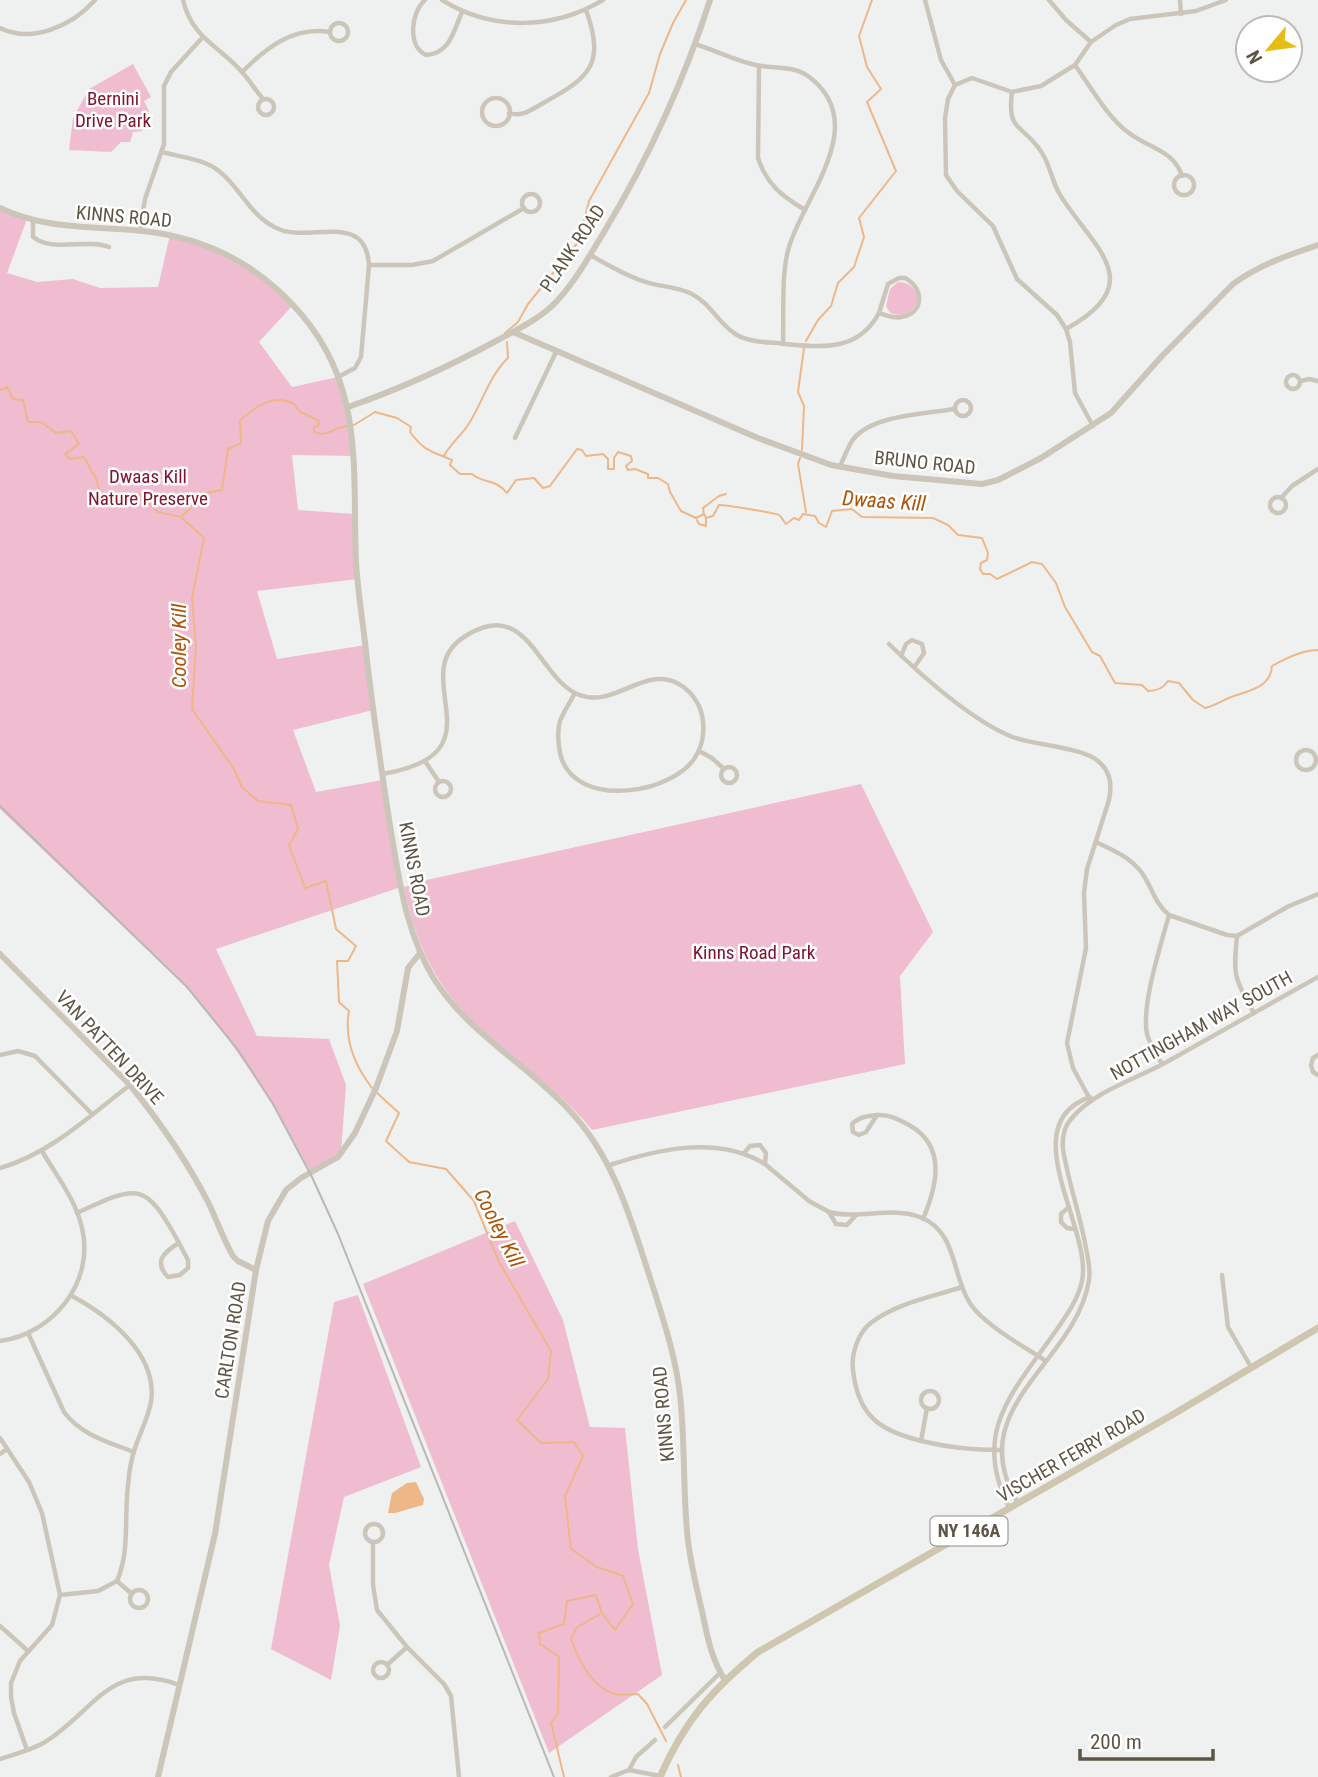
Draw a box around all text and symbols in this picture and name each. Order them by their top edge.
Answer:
north arrow [1234,14,1304,84]
text: N [1242,46,1267,68]
park label: Bernini Drive Park [75,87,152,132]
street label: PLANK ROAD [535,200,610,296]
street label: KINNS ROAD [75,201,173,232]
street label: BRUNO ROAD [873,446,977,479]
park label: Dwaas Kill Nature Preserve [88,465,208,510]
water label: Dwaas Kill [841,486,927,516]
water label: Cooley Kill [167,603,191,688]
street label: KINNS ROAD [394,820,435,918]
park label: Kinns Road Park [693,941,816,964]
street label: NOTTINGHAM WAY SOUTH [1106,966,1296,1085]
street label: VAN PATTEN DRIVE [51,986,168,1109]
water label: Cooley Kill [469,1185,529,1271]
street label: CARLTON ROAD [210,1280,251,1400]
street label: KINNS ROAD [648,1365,679,1463]
street label: VISCHER FERRY ROAD [993,1404,1150,1507]
road number: NY 146A [930,1516,1007,1546]
scale bar [1080,1718,1213,1762]
text: 200 m [1090,1730,1142,1754]

